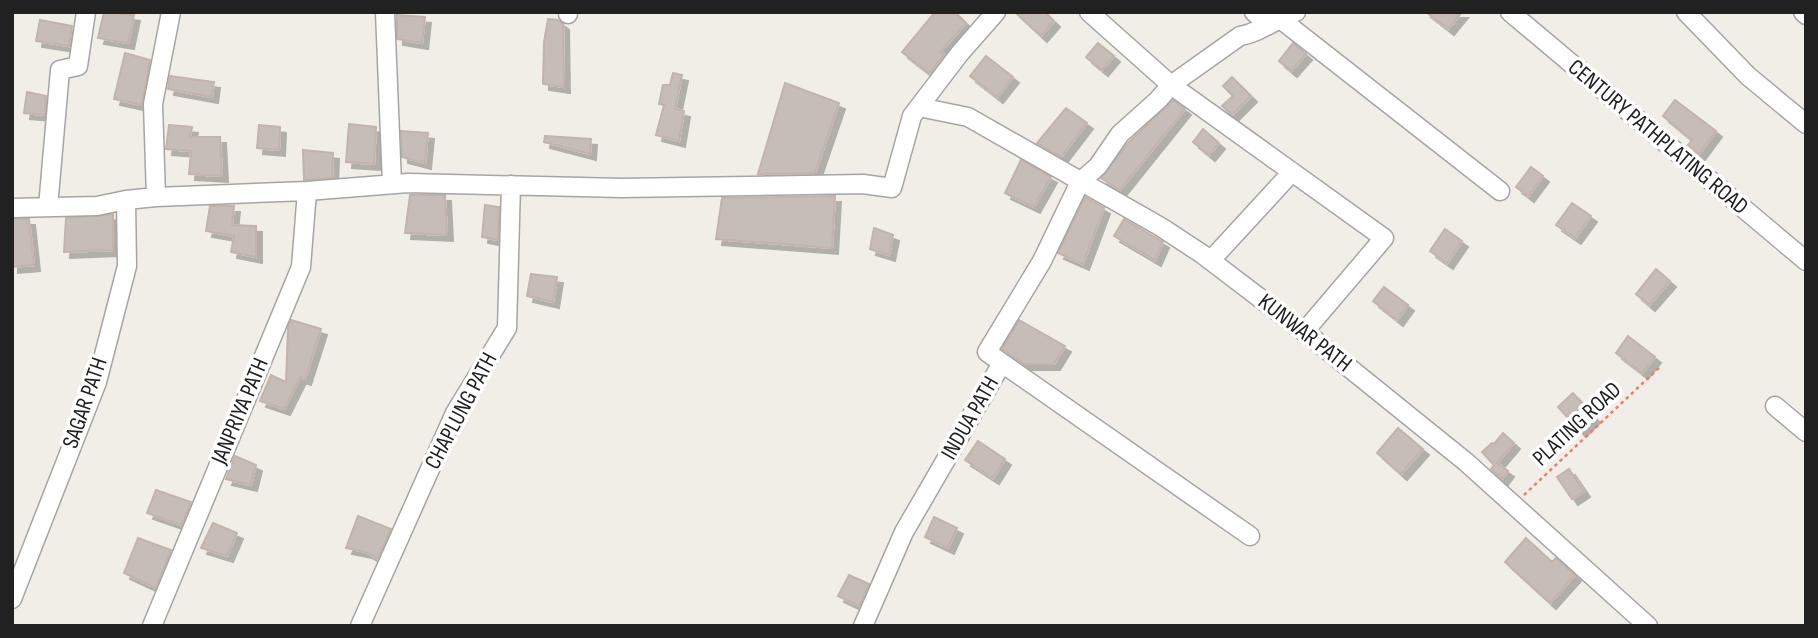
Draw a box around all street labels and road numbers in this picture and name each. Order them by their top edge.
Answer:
street label: CENTURY PATHPLATING ROAD [1562,53,1754,221]
street label: KUNWAR PATH [1253,288,1357,378]
street label: CHAPLUNG PATH [419,348,503,474]
street label: SAGAR PATH [56,354,114,452]
street label: JANPRIYA PATH [205,354,275,469]
street label: INDUA PATH [935,371,1005,465]
street label: PLATING ROAD [1527,376,1627,472]

